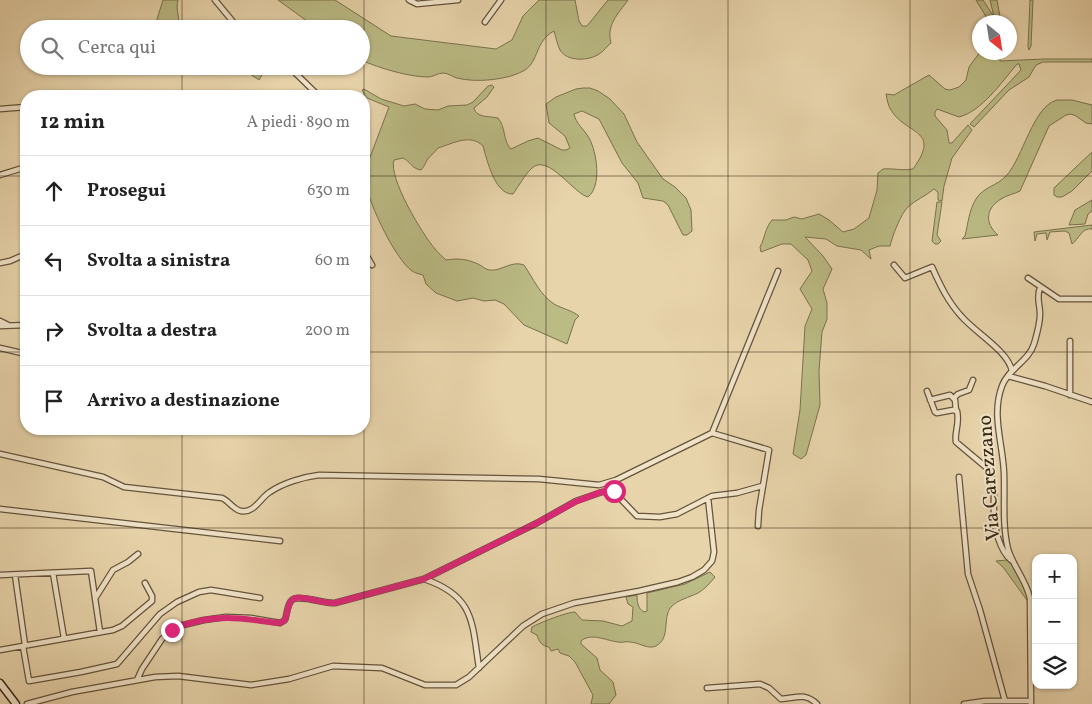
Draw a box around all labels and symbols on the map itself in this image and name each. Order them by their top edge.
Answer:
north arrow [972,15,1017,60]
street label: Via Carezzano [972,414,1008,542]
route start [603,480,626,503]
route end [161,619,184,642]

